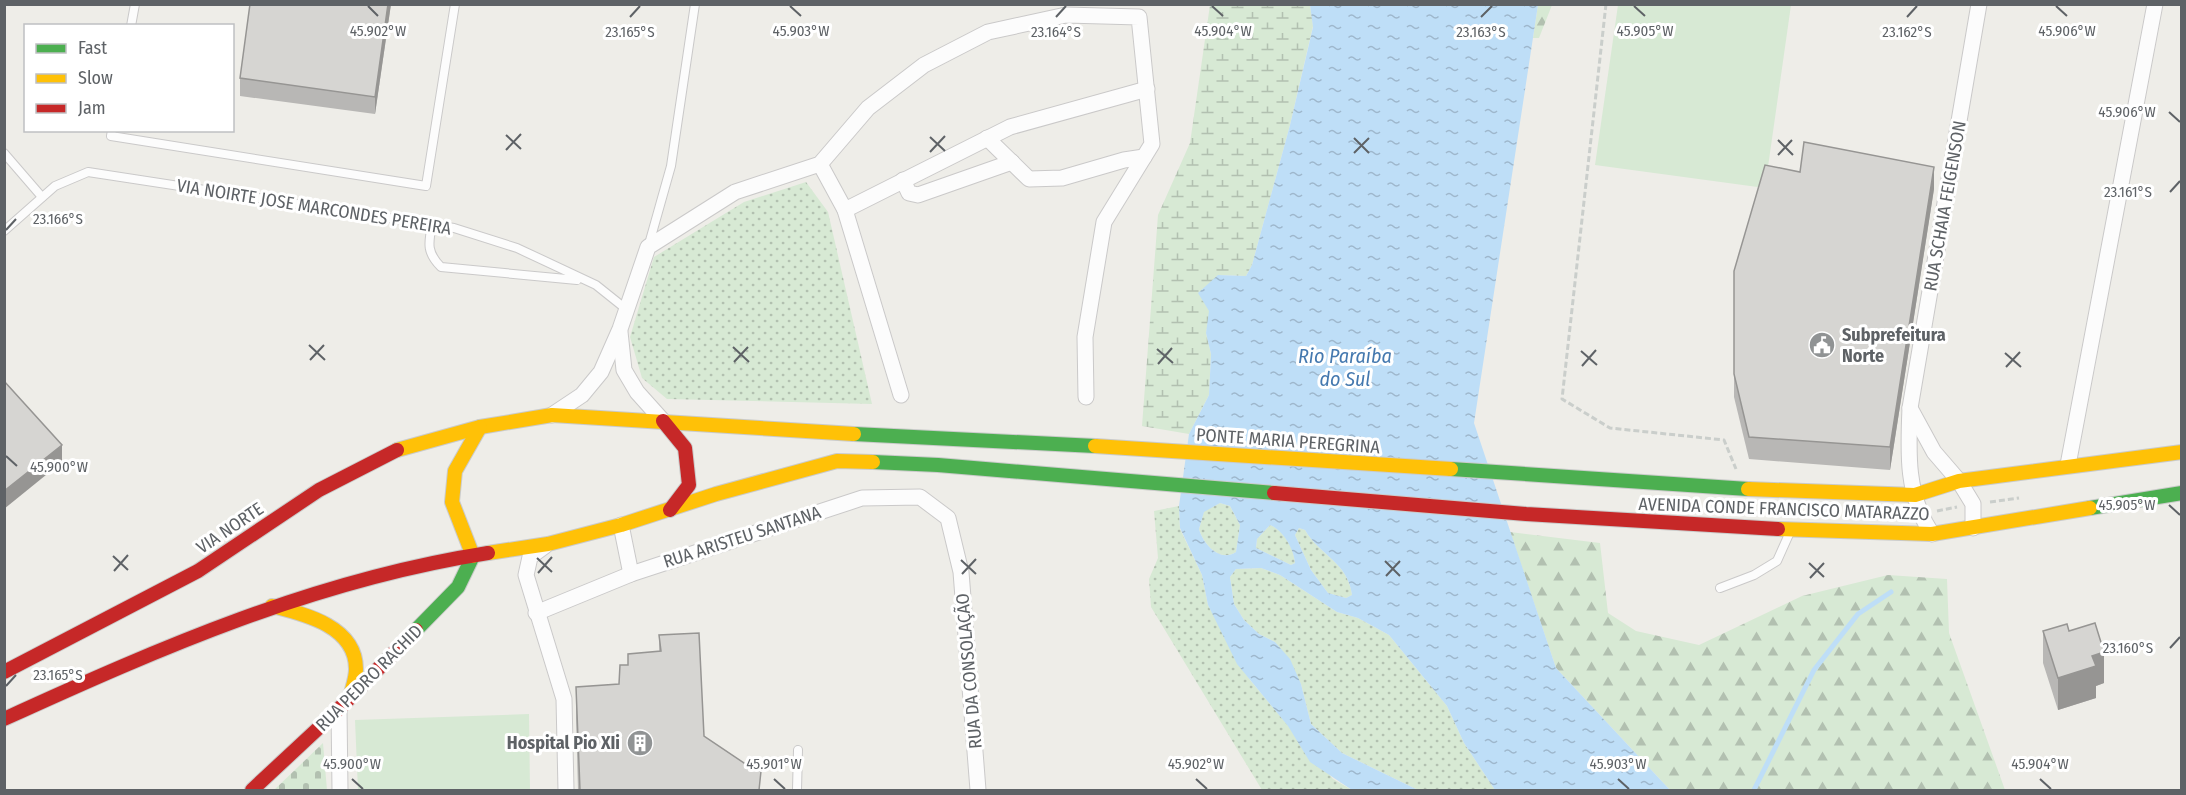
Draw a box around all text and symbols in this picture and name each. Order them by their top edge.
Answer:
text: 45.902°W [350,22,406,40]
text: 45.903°W [773,22,829,40]
text: 45.904°W [1194,22,1252,40]
text: 45.905°W [1617,22,1673,40]
text: 45.906°W [2038,22,2096,40]
text: 23.165°S [605,23,655,41]
text: 23.164°S [1031,23,1081,41]
text: 23.163°S [1456,23,1506,41]
text: 23.162°S [1882,23,1932,41]
legend [24,24,234,132]
text: Fast [78,37,107,59]
text: Slow [78,67,113,89]
text: Jam [78,97,106,119]
text: 45.906°W [2098,103,2156,121]
street label: RUA SCHAIA FEIGENSON [1919,119,1971,293]
street label: VIA NOIRTE JOSE MARCONDES PEREIRA [175,174,453,240]
text: 23.161°S [2104,183,2152,201]
text: 23.166°S [33,210,83,228]
place label: Subprefeitura Norte [1842,324,1946,367]
public building icon: Subprefeitura Norte [1807,330,1837,360]
water label: Rio Paraíba do Sul [1298,344,1392,391]
street label: PONTE MARIA PEREGRINA [1195,424,1381,458]
text: 45.900°W [30,458,88,476]
street label: AVENIDA CONDE FRANCISCO MATARAZZO [1638,493,1930,525]
text: 45.905°W [2099,496,2155,514]
street label: VIA NORTE [192,498,268,558]
street label: RUA ARISTEU SANTANA [660,501,824,573]
street label: RUA DA CONSOLAÇÃO [951,592,987,750]
street label: RUA PEDRO RACHID [311,620,427,736]
text: 23.160°S [2103,639,2153,657]
text: 23.165°S [33,666,83,684]
building icon: Hospital Pio XIi [625,728,655,758]
place label: Hospital Pio XIi [507,732,620,754]
text: 45.900°W [323,755,381,773]
text: 45.901°W [746,755,802,773]
text: 45.902°W [1168,755,1224,773]
text: 45.903°W [1590,755,1646,773]
text: 45.904°W [2011,755,2069,773]

